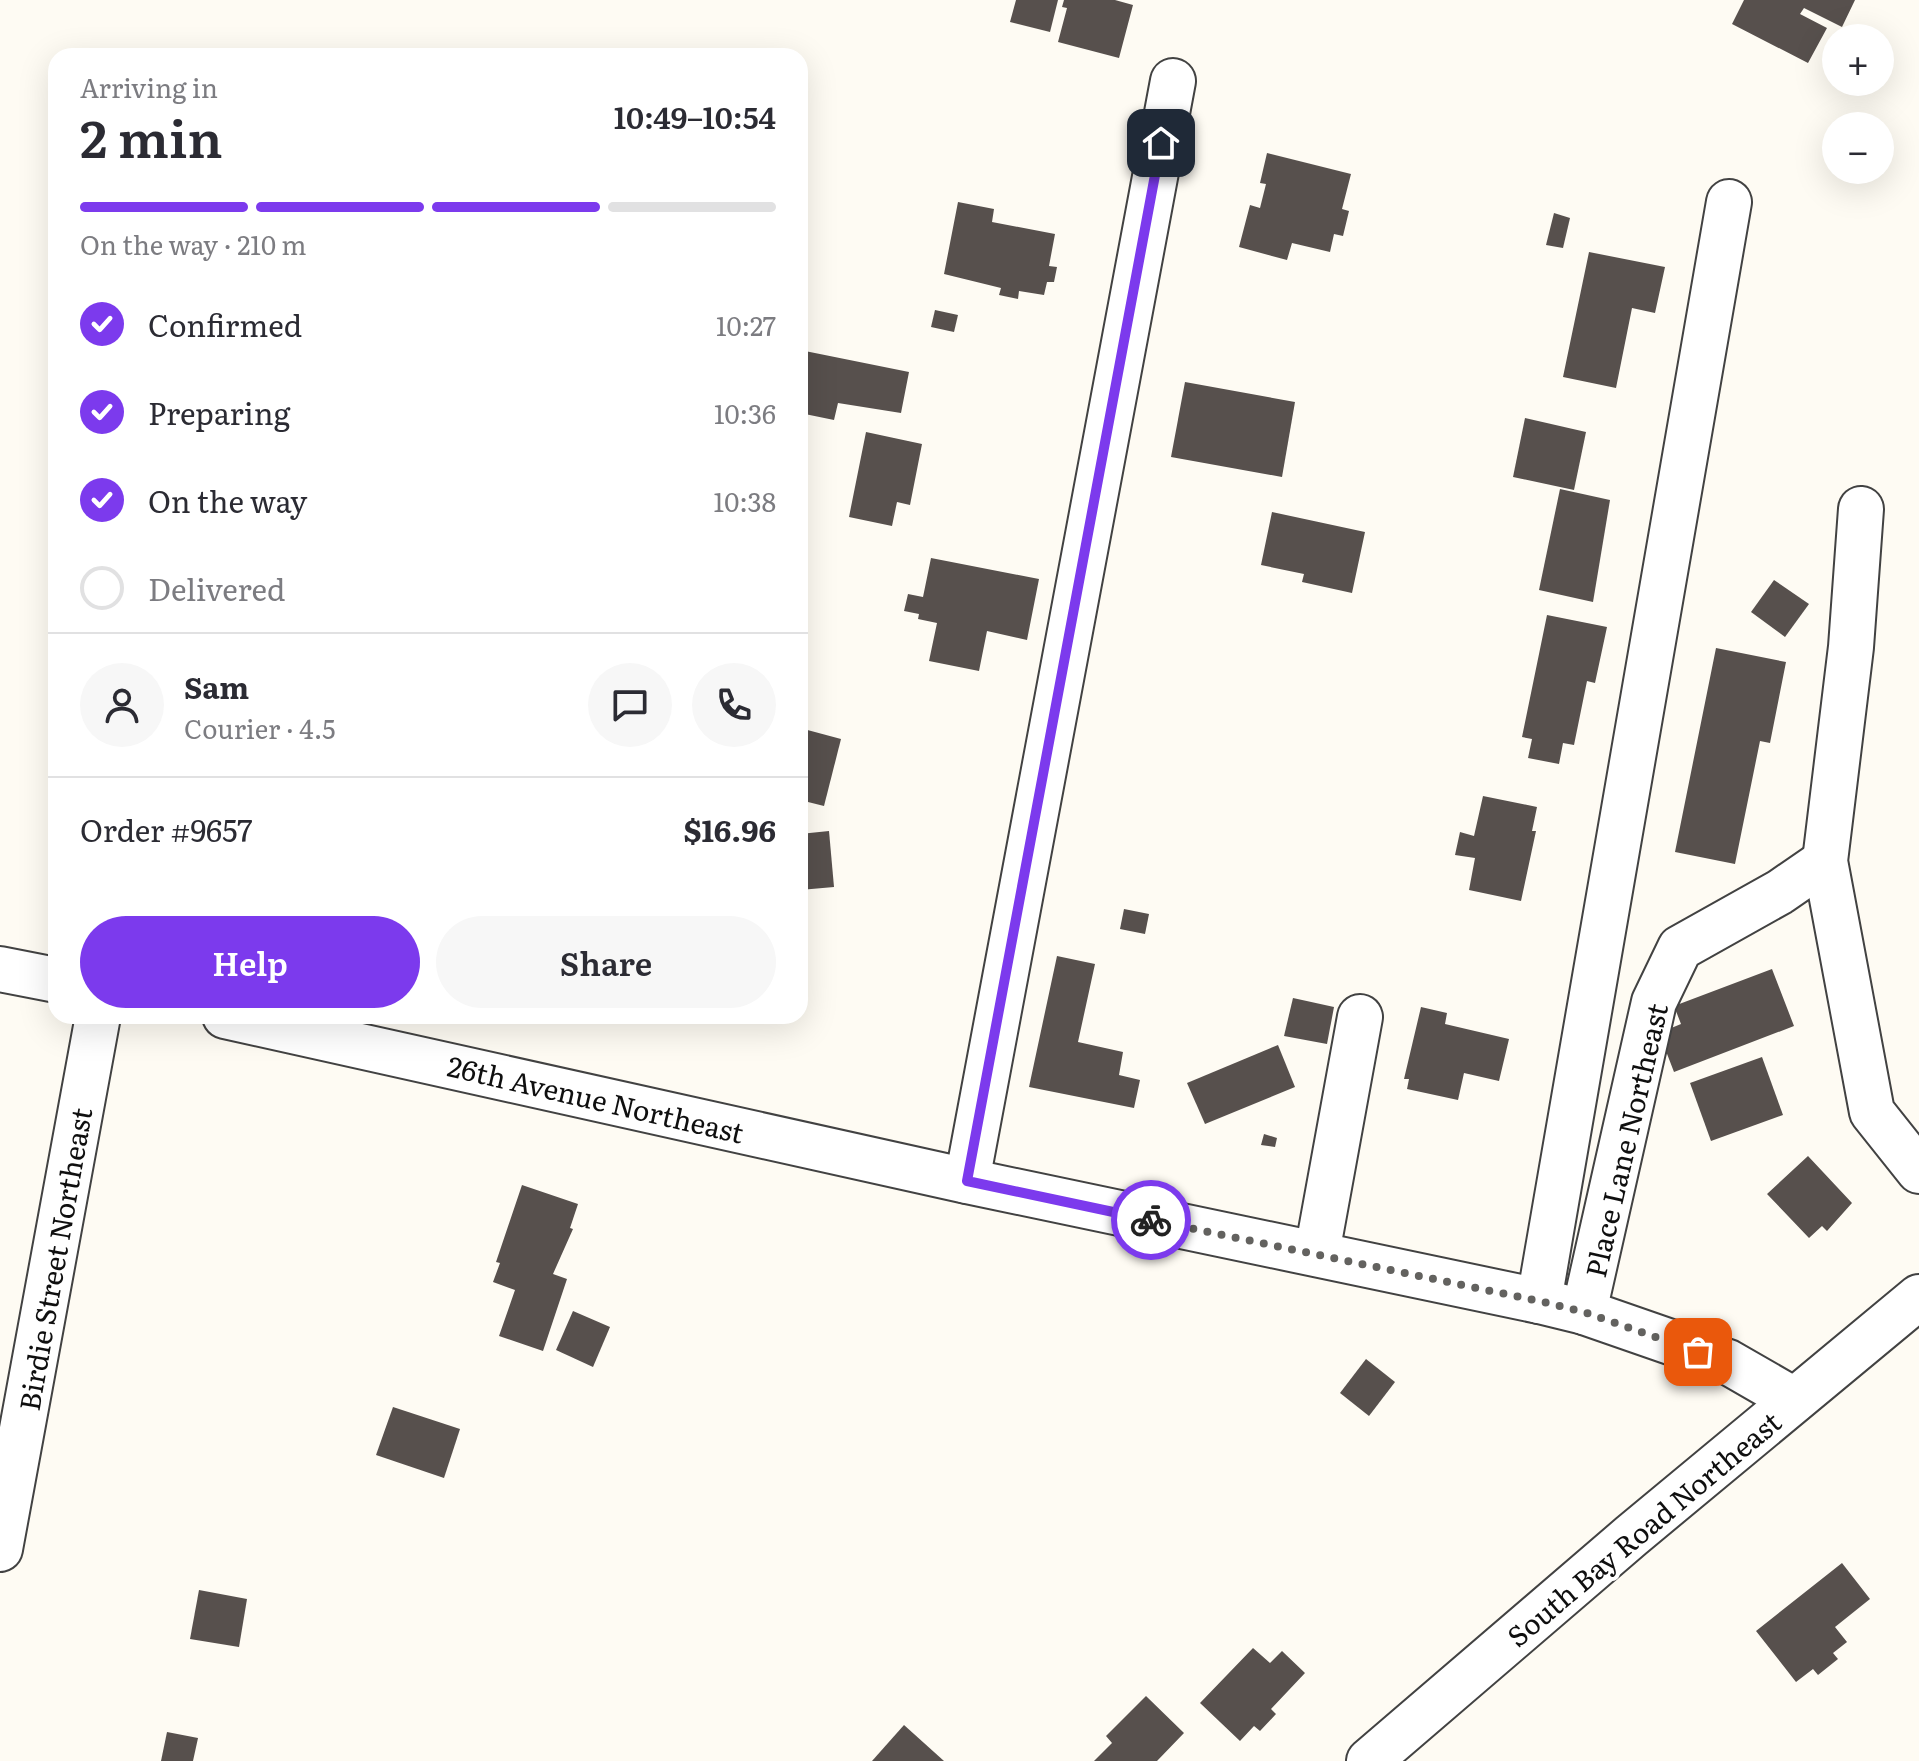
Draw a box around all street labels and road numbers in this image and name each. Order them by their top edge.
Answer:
street label: Place Lane Northeast [1573,998,1677,1281]
street label: 26th Avenue Northeast [444,1043,749,1153]
street label: Birdie Street Northeast [7,1103,101,1414]
street label: South Bay Road Northeast [1497,1400,1790,1656]

